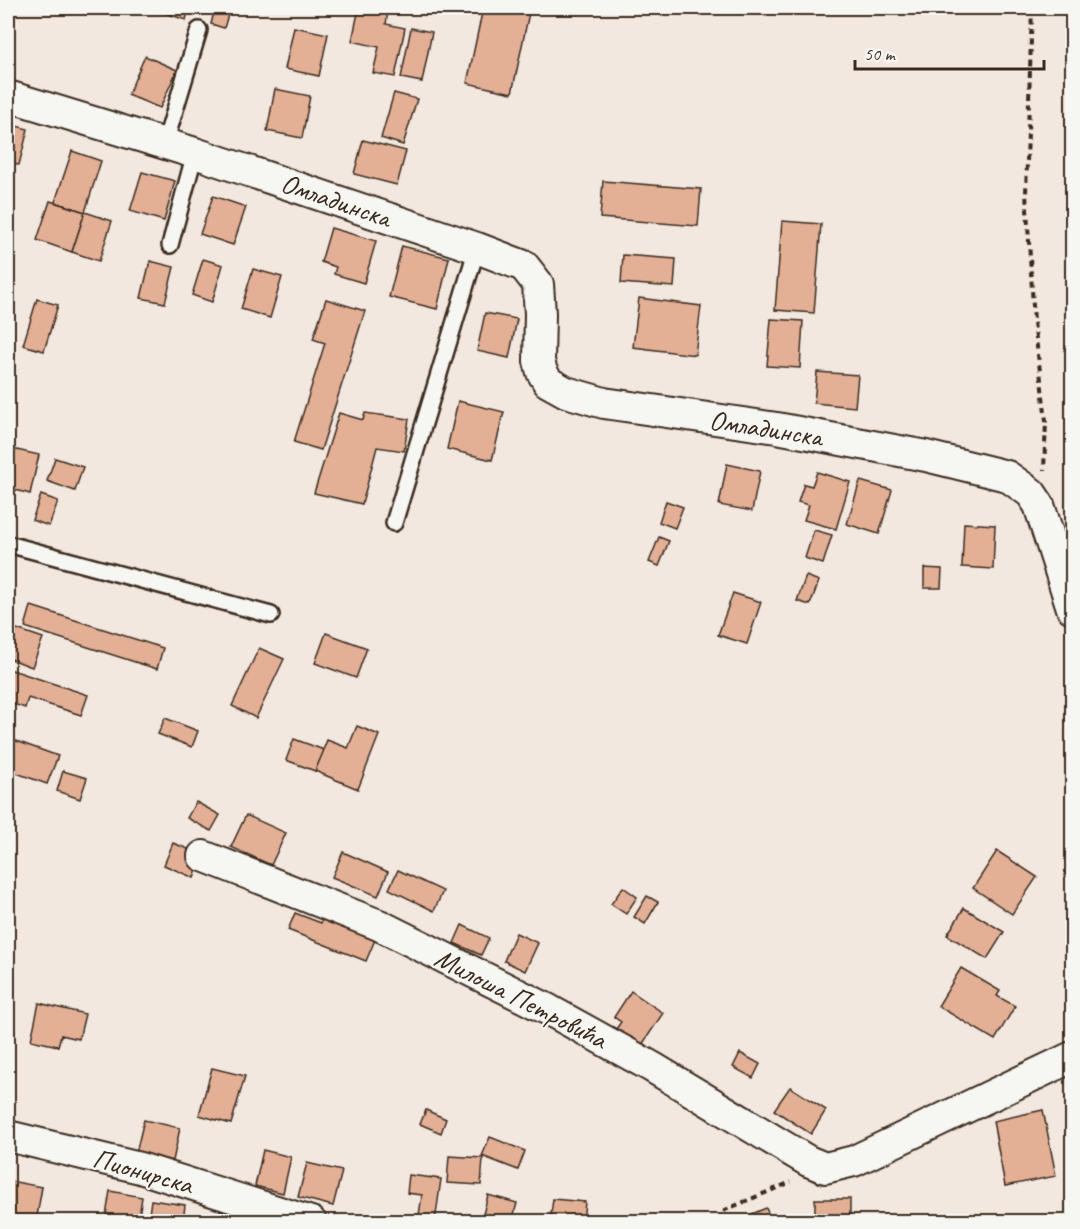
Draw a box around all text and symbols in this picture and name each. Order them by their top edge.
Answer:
scale bar [855,33,1044,71]
text: 50 m [864,43,897,65]
street label: Омладинска [277,165,398,236]
street label: Омладинска [707,402,827,455]
street label: Милоша Петровића [429,940,614,1057]
street label: Пионирска [89,1140,199,1202]

